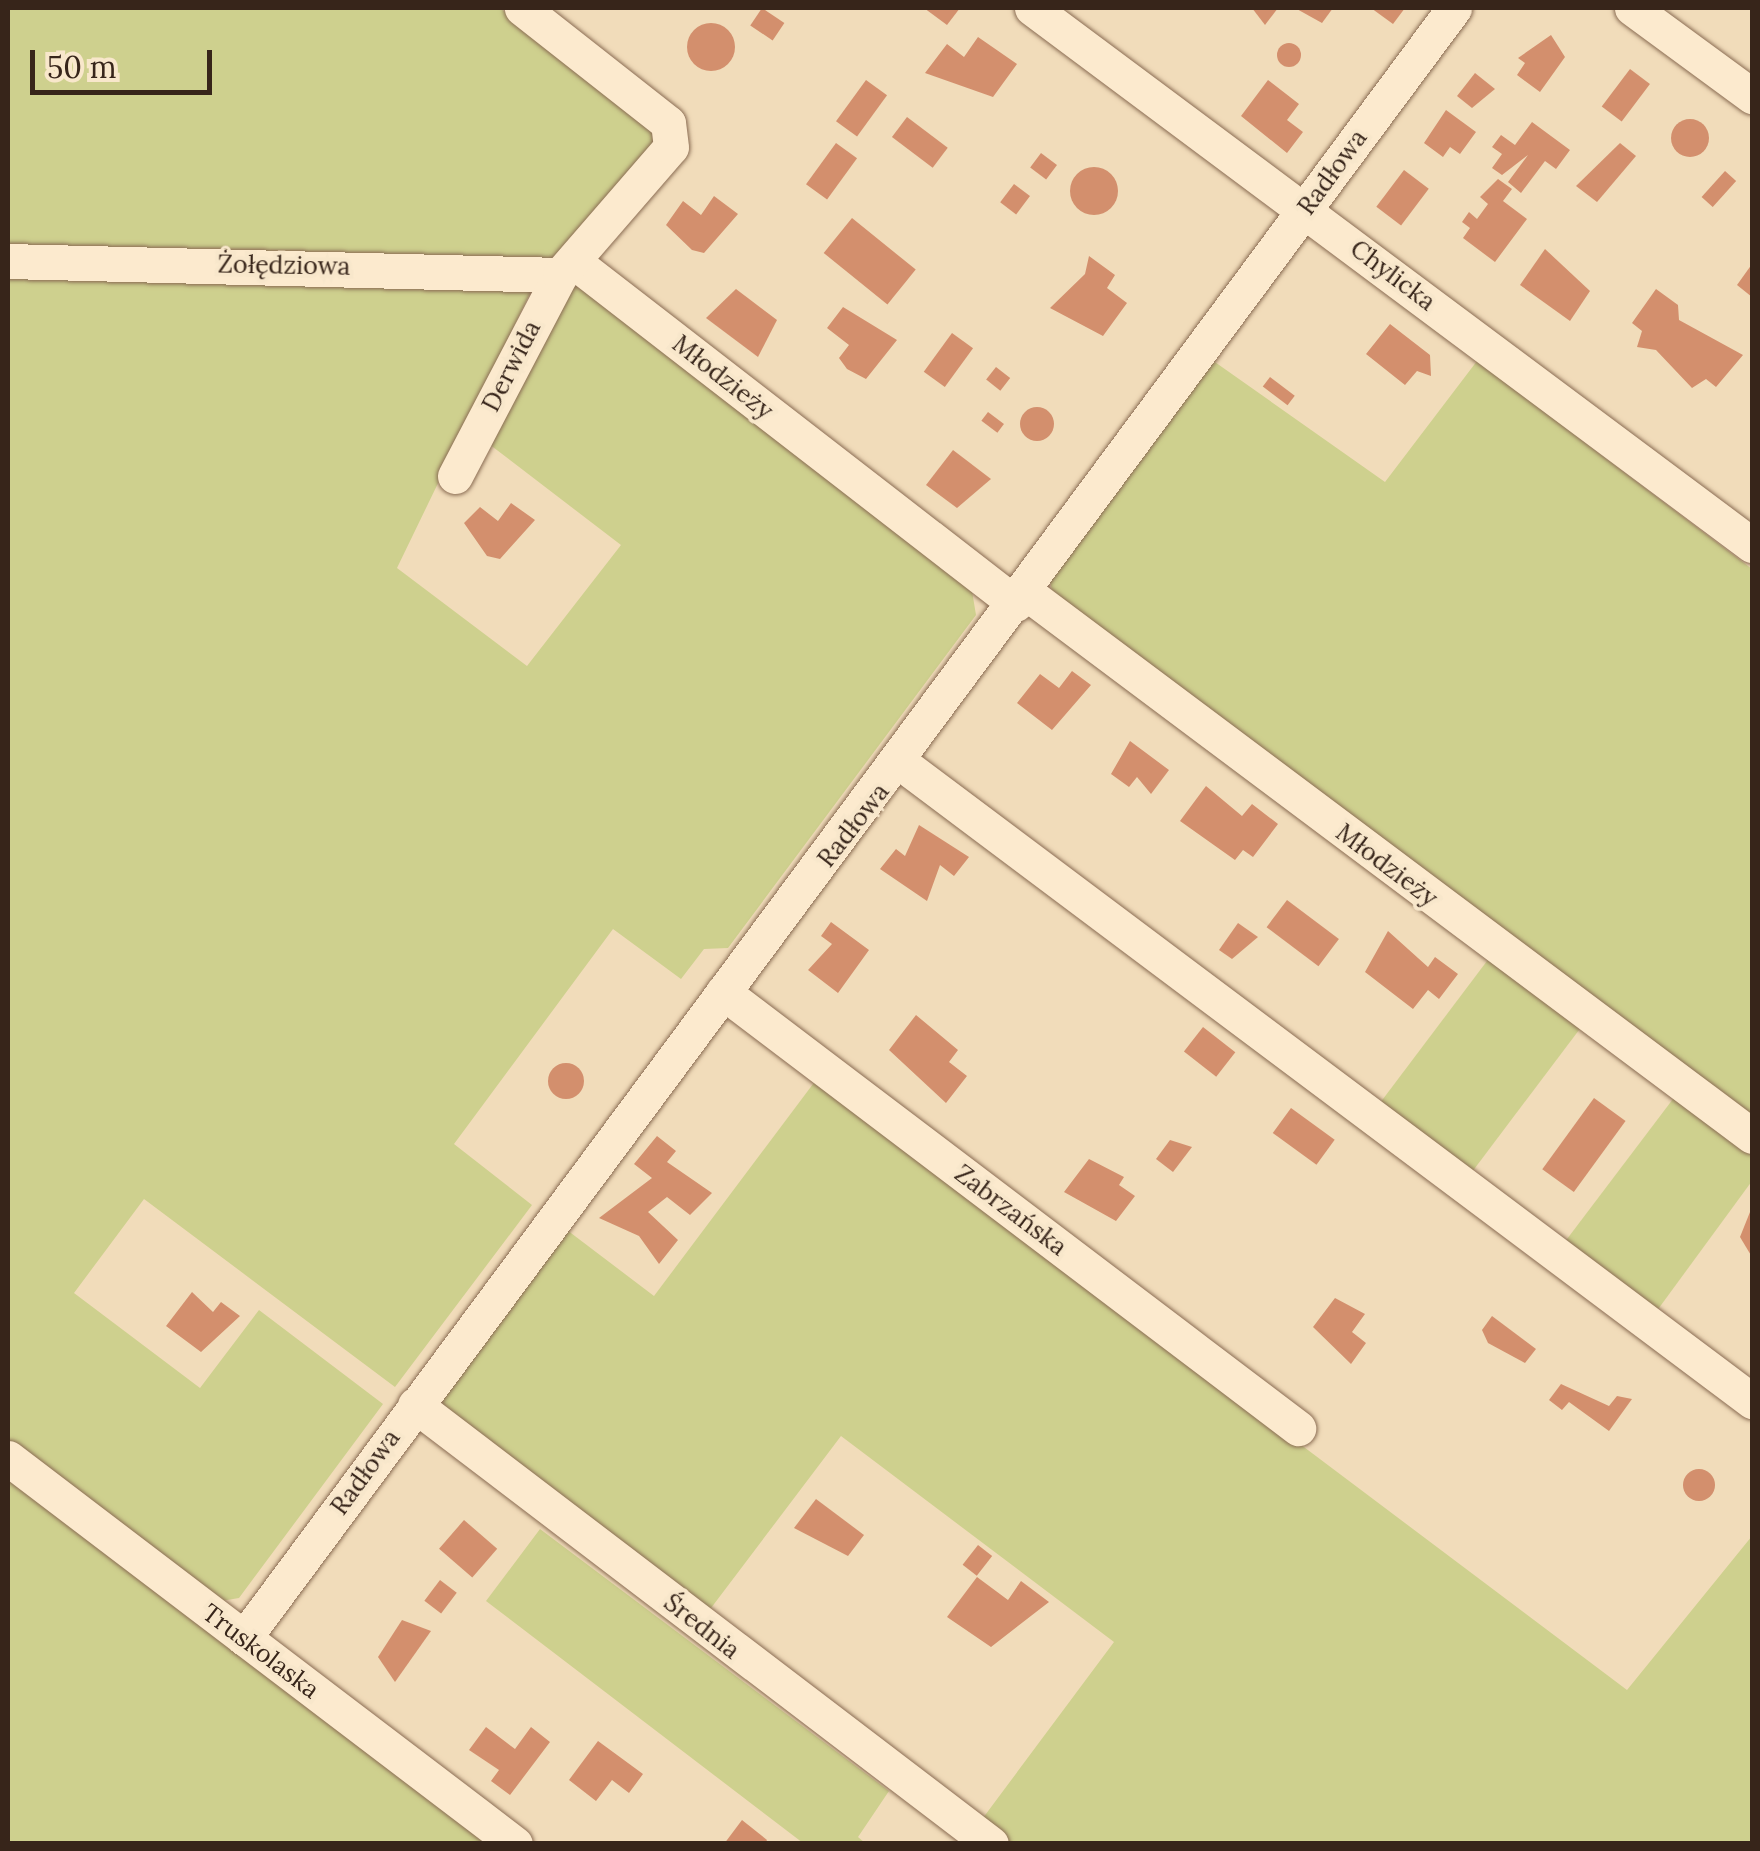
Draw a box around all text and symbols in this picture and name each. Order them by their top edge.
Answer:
scale bar [35,30,218,92]
text: 50 m [47,48,117,86]
street label: Radłowa [1291,123,1373,221]
street label: Chylicka [1345,233,1441,317]
street label: Żołędziowa [217,249,351,281]
street label: Derwida [475,315,547,417]
street label: Młodzieży [667,328,779,426]
street label: Radłowa [811,777,895,873]
street label: Młodzieży [1330,817,1444,913]
street label: Zabrzańska [949,1158,1073,1262]
street label: Radłowa [324,1423,406,1521]
street label: Średnia [658,1587,746,1665]
street label: Truskolaska [197,1597,325,1705]

